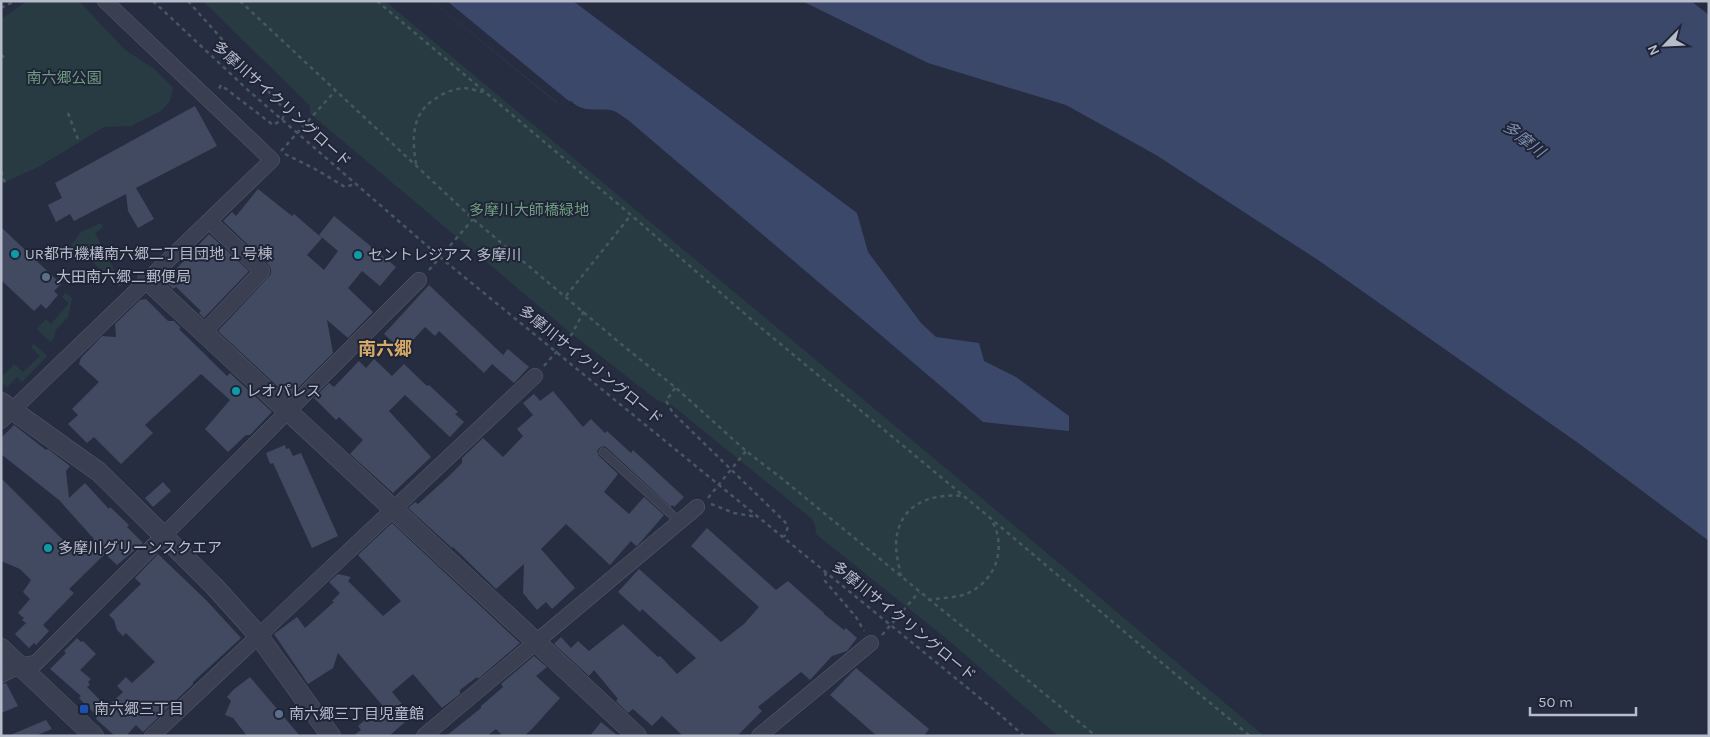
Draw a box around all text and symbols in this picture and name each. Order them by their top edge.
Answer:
north arrow [1640,20,1690,70]
street label: 多摩川サイクリングロード [209,37,355,171]
text: N [1644,42,1663,58]
park label: 南六郷公園 [26,69,102,87]
water label: 多摩川 [1499,117,1550,162]
park label: 多摩川大師橋緑地 [469,201,589,219]
place label: UR都市機構南六郷二丁目団地 １号棟 [25,245,273,263]
place label: セントレジアス 多摩川 [368,246,522,264]
marker: UR都市機構南六郷二丁目団地 １号棟 [9,248,21,260]
marker: セントレジアス 多摩川 [352,249,364,261]
place label: 大田南六郷二郵便局 [56,268,191,286]
marker: 大田南六郷二郵便局 [40,271,52,283]
street label: 多摩川サイクリングロード [516,301,666,429]
district label: 南六郷 [358,338,412,360]
place label: レオパレス [246,382,321,400]
marker: レオパレス [230,385,242,397]
place label: 多摩川グリーンスクエア [58,539,222,557]
marker: 多摩川グリーンスクエア [42,542,54,554]
street label: 多摩川サイクリングロード [829,557,979,685]
scale bar [1530,684,1636,716]
text: 50 m [1538,693,1573,711]
place label: 南六郷三丁目 [94,700,184,718]
marker: 南六郷三丁目 [78,703,90,715]
place label: 南六郷三丁目児童館 [289,705,424,723]
marker: 南六郷三丁目児童館 [273,708,285,720]

